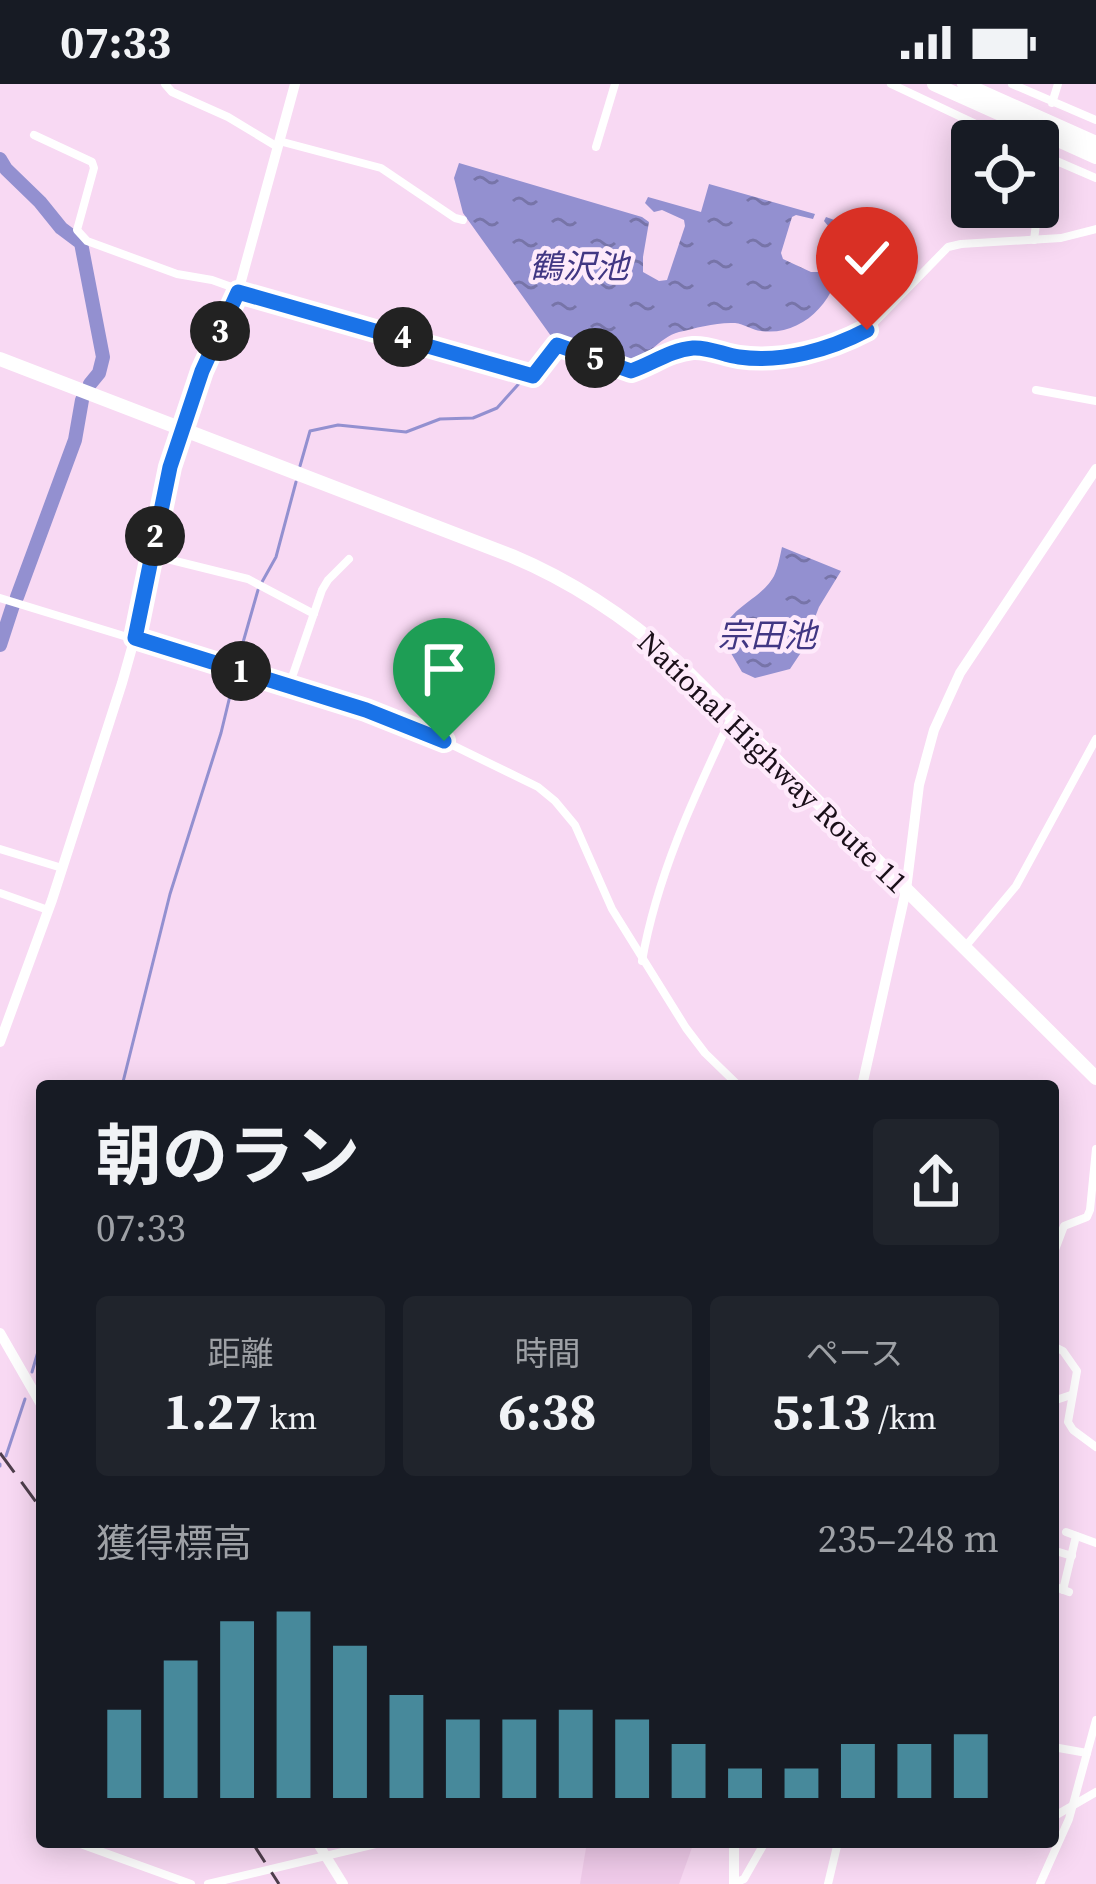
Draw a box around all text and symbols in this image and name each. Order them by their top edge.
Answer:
text: 07:33 [60,11,171,73]
map controls [951,120,1059,228]
button: locate [951,120,1059,228]
pin [816,207,918,330]
icon: check [834,225,900,291]
water label: 鶴沢池 [530,244,632,289]
pin: 3 [190,301,250,361]
pin: 4 [373,307,433,367]
text: 3 [211,308,229,353]
text: 4 [394,314,412,359]
pin: 5 [565,328,625,388]
text: 5 [586,335,604,380]
pin: 2 [125,506,185,566]
text: 2 [146,513,164,558]
water label: 宗田池 [718,613,820,658]
pin [393,618,495,741]
street label: National Highway Route 11 [629,622,917,902]
icon: arrive [411,636,477,702]
pin: 1 [211,641,271,701]
text: 1 [232,648,250,693]
text: 朝のラン [96,1111,360,1201]
button: share [873,1119,999,1245]
text: 07:33 [96,1201,186,1254]
text: 距離 [208,1331,274,1376]
text: 時間 [515,1331,581,1376]
text: ペース [806,1331,903,1376]
text: 1.27 [164,1376,262,1446]
text: 6:38 [498,1376,597,1446]
text: 5:13 [772,1376,870,1446]
text: km [262,1395,317,1440]
text: /km [870,1395,937,1440]
text: 235–248 m [818,1512,999,1565]
text: 獲得標高 [96,1517,252,1570]

